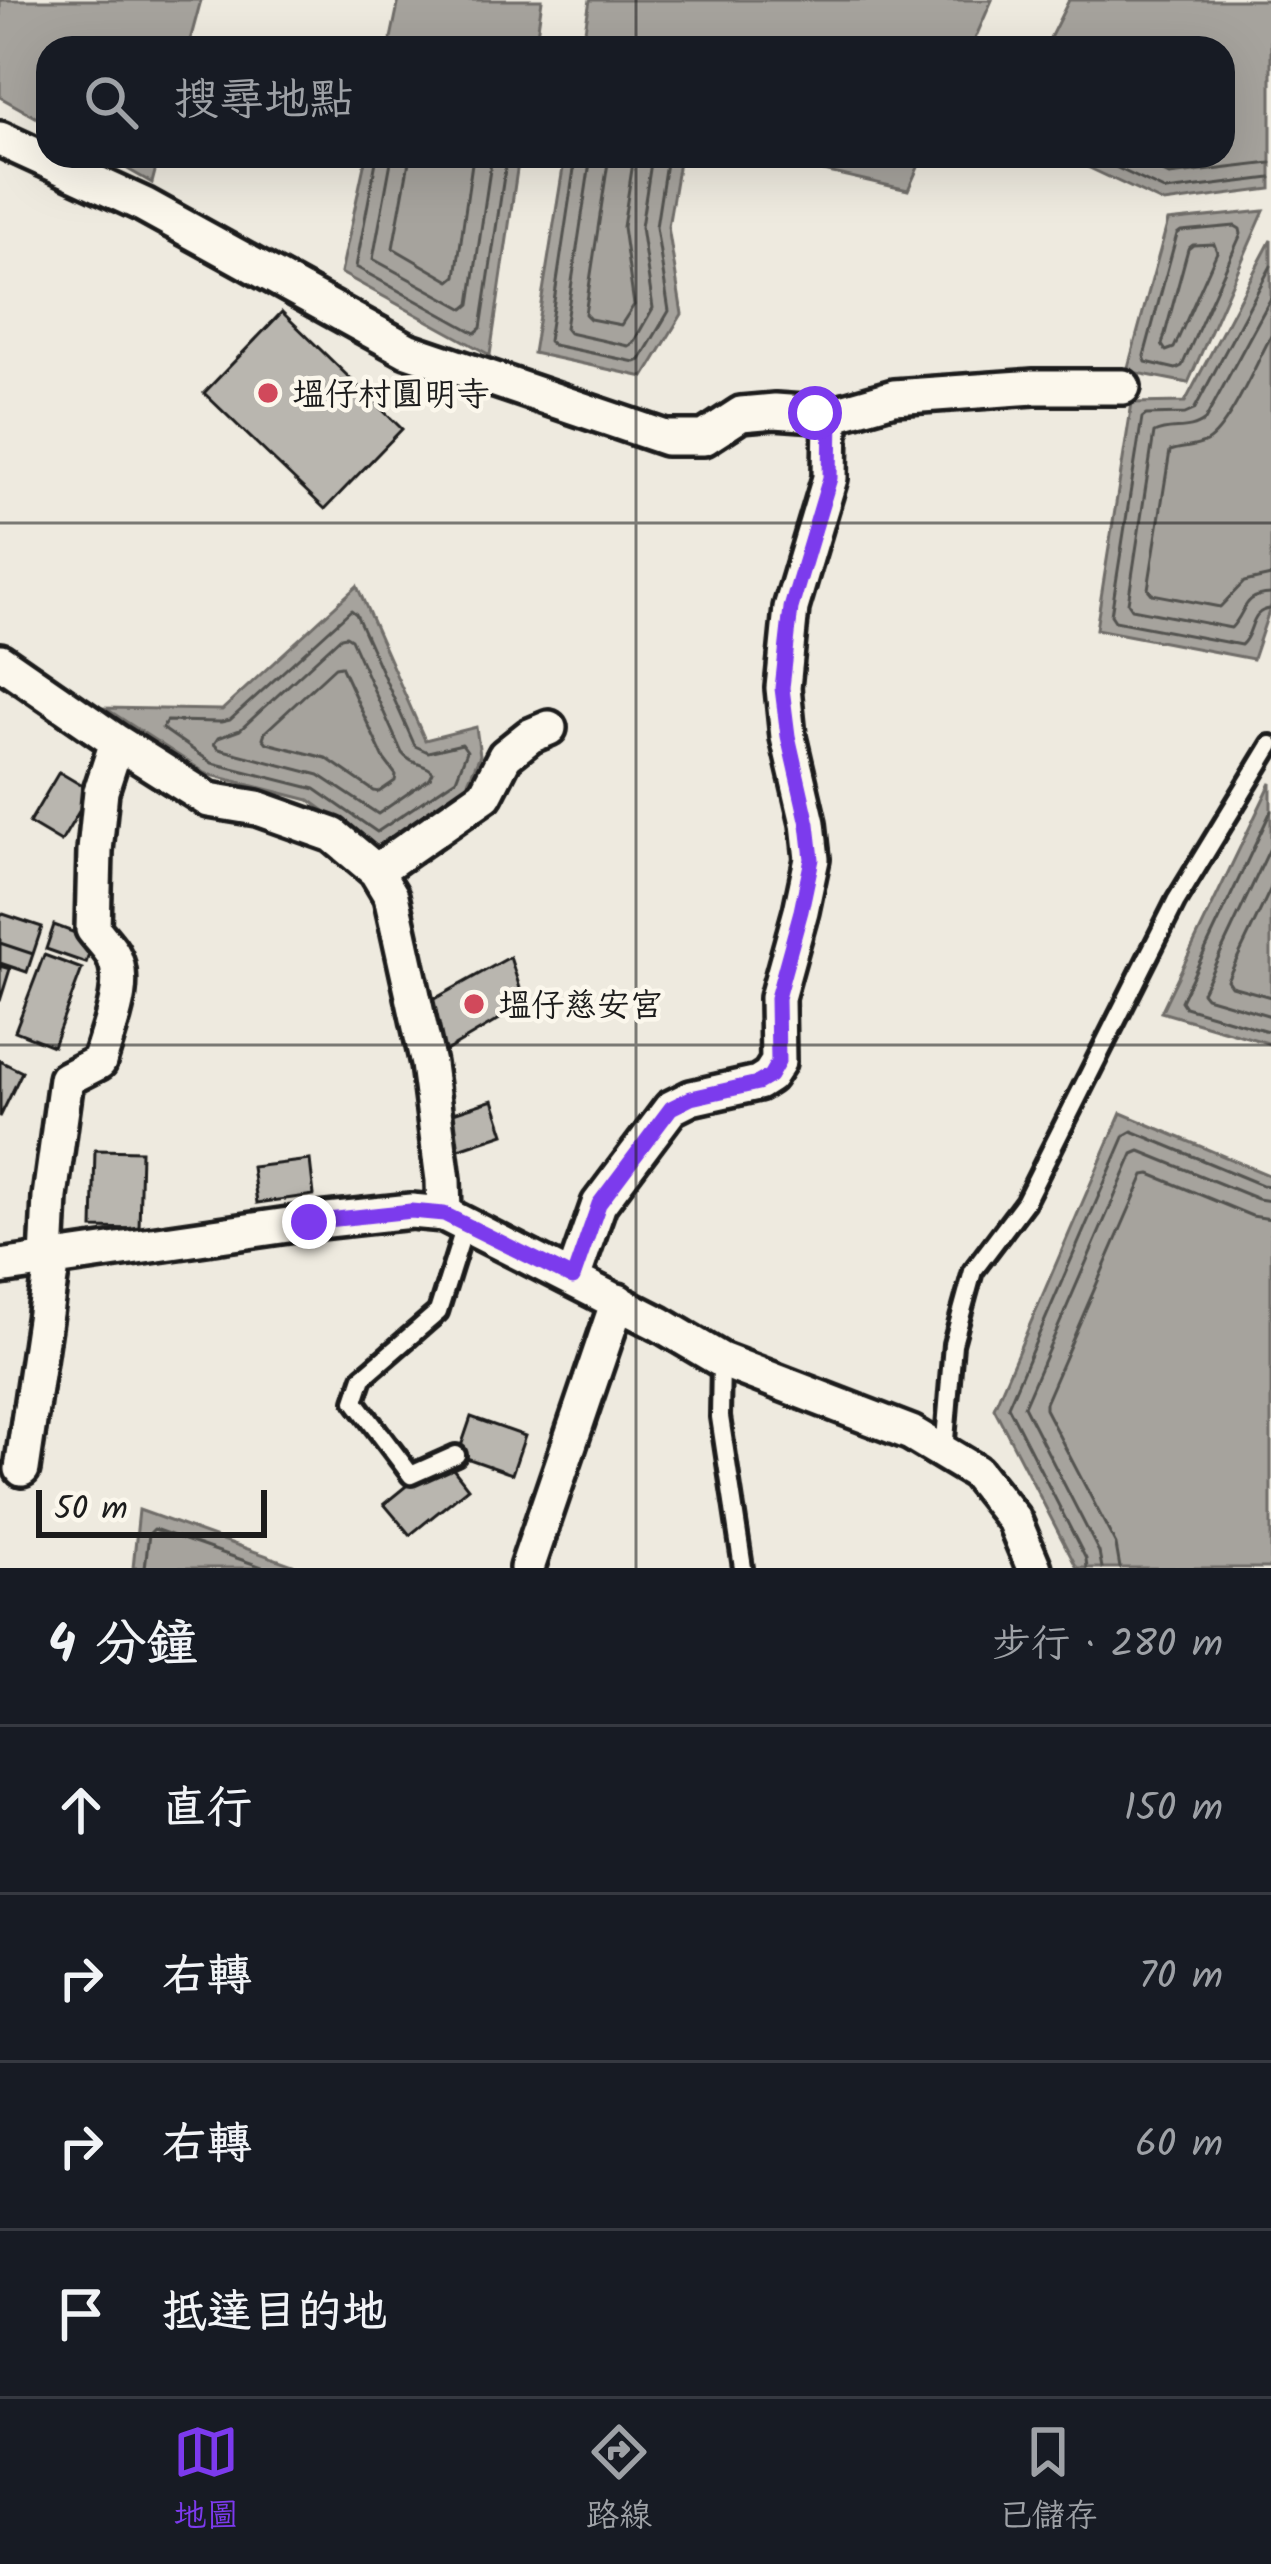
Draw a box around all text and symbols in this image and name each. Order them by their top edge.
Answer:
search box [36,36,1235,168]
text: 搜尋地點 [174,66,354,138]
icon: search [78,69,144,135]
place label: 塭仔村圓明寺 [292,370,490,423]
marker: 塭仔村圓明寺 [255,380,281,406]
route start [788,386,842,440]
place label: 塭仔慈安宮 [498,981,663,1034]
marker: 塭仔慈安宮 [461,991,487,1017]
route end [282,1195,336,1249]
scale bar [36,1484,267,1537]
text: 50 m [54,1484,128,1537]
text: 4 分鐘 [48,1606,197,1687]
text: 步行 · 280 m [992,1615,1223,1677]
text: 直行 [162,1774,252,1846]
icon: ahead [48,1777,114,1843]
text: 150 m [1124,1779,1223,1841]
text: 右轉 [162,1942,252,2014]
icon: right [48,1945,114,2011]
text: 70 m [1139,1947,1223,2009]
text: 右轉 [162,2110,252,2182]
icon: right [48,2113,114,2179]
text: 60 m [1135,2115,1223,2177]
text: 抵達目的地 [162,2278,387,2350]
icon: arrive [48,2281,114,2347]
tab: 地圖 [173,2419,239,2544]
tab: 路線 [586,2419,652,2544]
tab: 已儲存 [999,2419,1098,2544]

